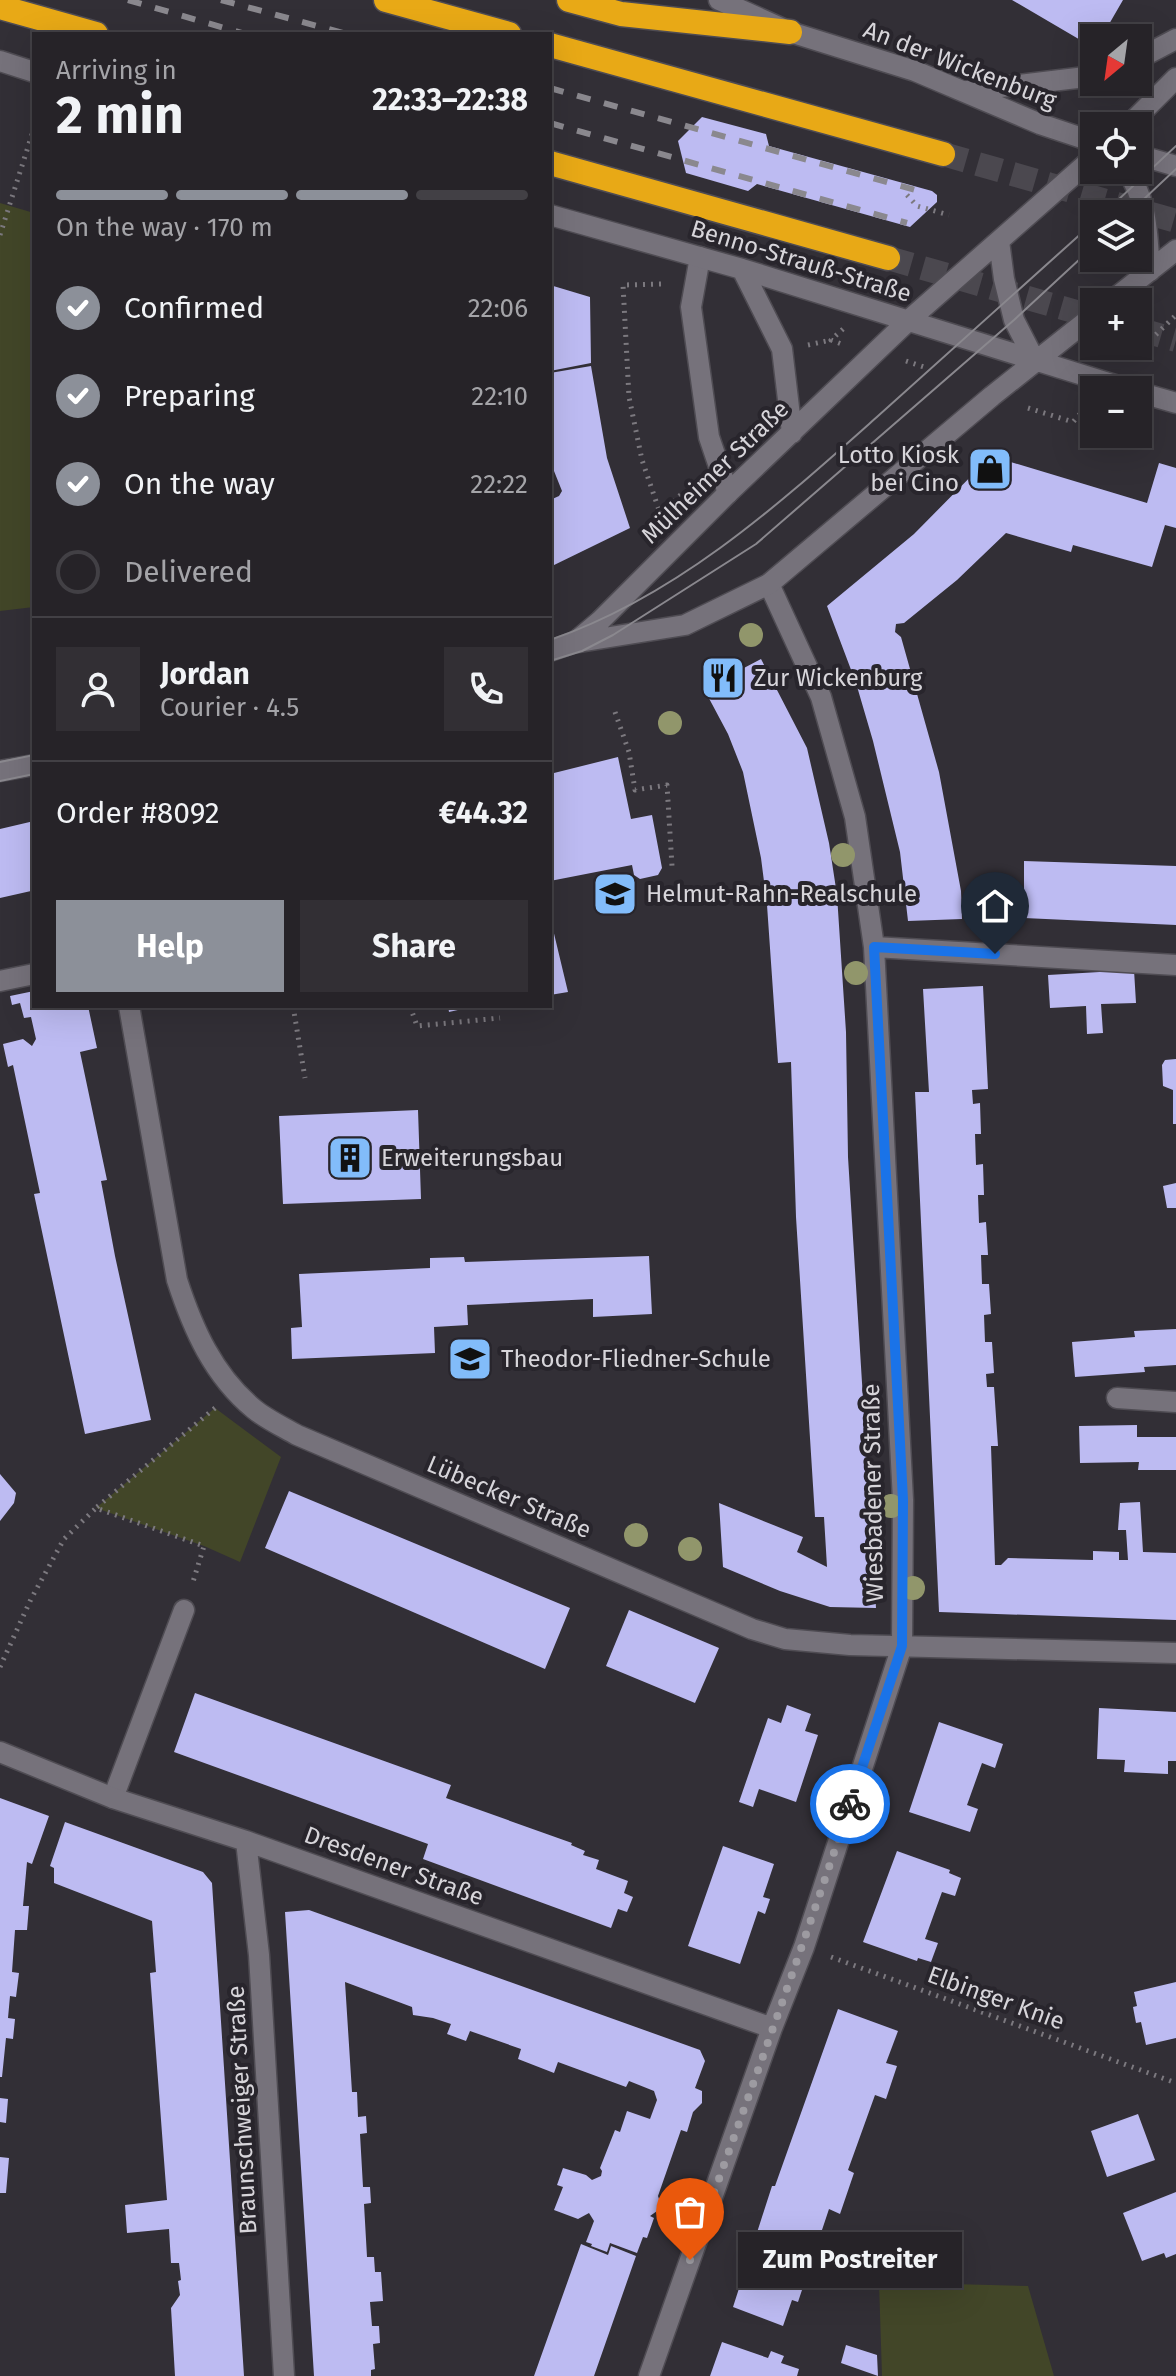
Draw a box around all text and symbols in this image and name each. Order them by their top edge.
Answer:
street label: An der Wickenburg [860,15,1061,115]
north arrow [1080,24,1152,96]
map controls [1080,24,1152,448]
text: Arriving in [56,55,177,86]
text: 22:33–22:38 [372,82,528,118]
text: 2 min [56,84,184,147]
button: locate [1080,112,1152,184]
button: layers [1080,200,1152,272]
text: On the way · 170 m [56,212,273,243]
street label: Benno-Strauß-Straße [687,214,915,308]
icon: check [56,286,100,330]
button: + [1080,288,1152,360]
text: Confirmed [124,290,264,326]
text: 22:06 [468,293,528,324]
icon: check [56,374,100,418]
button: − [1080,376,1152,448]
text: Preparing [124,378,255,414]
text: 22:10 [471,381,528,412]
street label: Mülheimer Straße [636,395,794,549]
place label: Lotto Kiosk bei Cino [838,441,960,497]
shop icon: Lotto Kiosk bei Cino [966,445,1014,493]
icon: check [56,462,100,506]
text: On the way [124,466,275,502]
text: 22:22 [470,469,528,500]
text: Delivered [124,554,253,590]
button: person [56,647,140,731]
button: phone [444,647,528,731]
restaurant icon: Zur Wickenburg [699,654,747,702]
text: Jordan [160,656,250,692]
place label: Zur Wickenburg [754,664,923,692]
text: Courier · 4.5 [160,692,299,723]
text: Order #8092 [56,795,220,831]
text: €44.32 [439,795,528,831]
school or university icon: Helmut-Rahn-Realschule [591,870,639,918]
pin [961,872,1029,954]
place label: Helmut-Rahn-Realschule [646,880,917,908]
icon: home [973,884,1017,928]
button: Help [56,900,284,992]
button: Share [300,900,528,992]
building icon: Erweiterungsbau [326,1134,374,1182]
place label: Erweiterungsbau [381,1144,563,1172]
school or university icon: Theodor-Fliedner-Schule [446,1335,494,1383]
place label: Theodor-Fliedner-Schule [501,1345,771,1373]
street label: Wiesbadener Straße [857,1383,889,1603]
street label: Lübecker Straße [423,1450,595,1544]
courier [810,1764,890,1844]
icon: bike [828,1782,872,1826]
street label: Dresdener Straße [300,1821,488,1911]
street label: Elbinger Knie [924,1960,1068,2036]
street label: Braunschweiger Straße [221,1985,263,2235]
pin [656,2178,724,2260]
icon: bag [668,2190,712,2234]
callout: Zum Postreiter [738,2232,962,2288]
text: Zum Postreiter [763,2244,937,2275]

